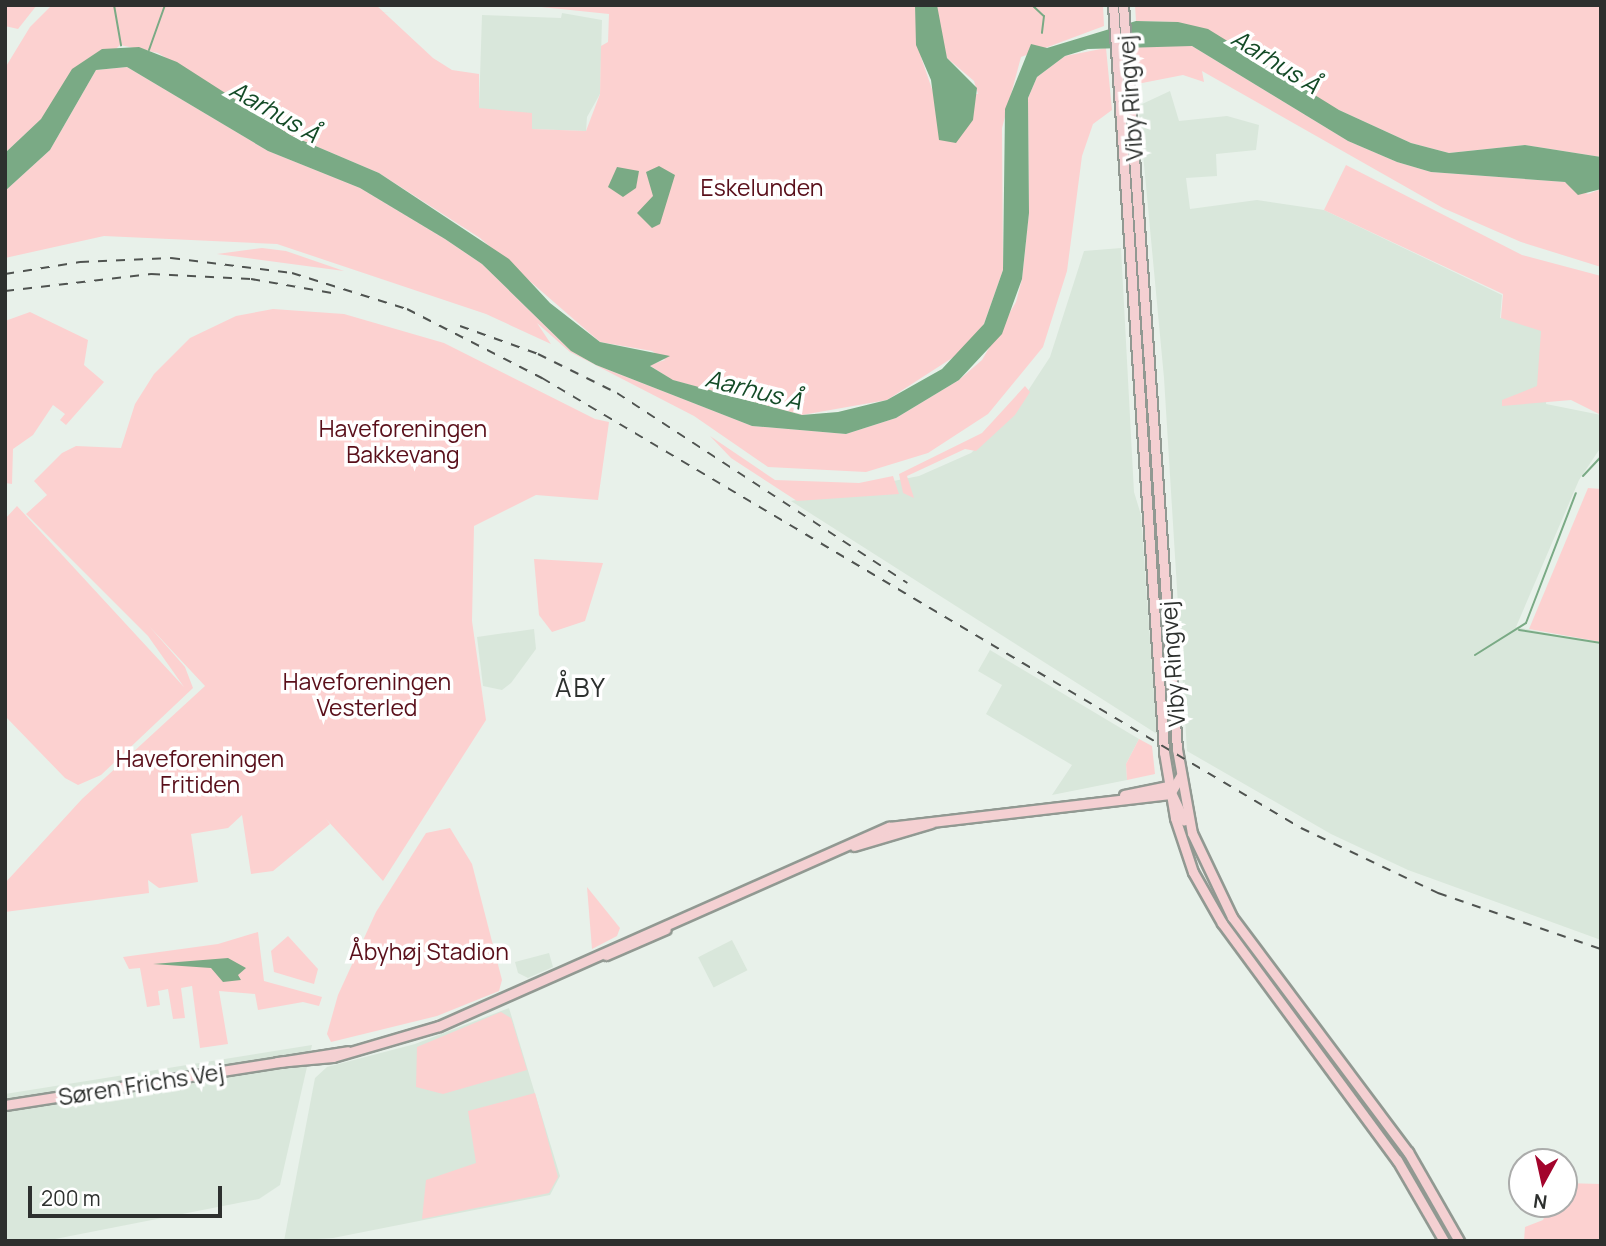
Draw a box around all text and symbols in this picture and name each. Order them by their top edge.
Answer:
water label: Aarhus Å [1227,23,1325,99]
street label: Viby Ringvej [1112,34,1148,162]
water label: Aarhus Å [225,74,325,148]
park label: Eskelunden [701,173,823,201]
water label: Aarhus Å [703,363,805,415]
park label: Haveforeningen Bakkevang [319,414,487,468]
street label: Viby Ringvej [1154,600,1190,728]
park label: Haveforeningen Vesterled [283,667,451,721]
district label: ÅBY [555,672,607,704]
park label: Haveforeningen Fritiden [116,744,284,798]
park label: Åbyhøj Stadion [349,937,509,965]
street label: Søren Frichs Vej [56,1057,226,1111]
north arrow [1508,1148,1578,1218]
scale bar [32,1172,226,1216]
text: 200 m [41,1184,101,1212]
text: N [1532,1188,1549,1216]

